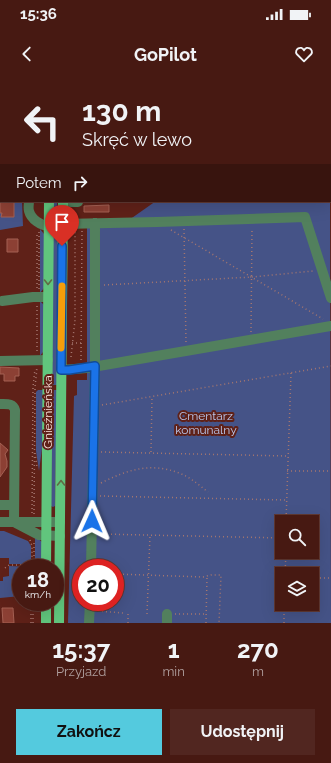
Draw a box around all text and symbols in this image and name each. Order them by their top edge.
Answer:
text: 15:36 [20,5,57,23]
icon: back [16,43,38,65]
icon: heart [293,43,315,65]
text: GoPilot [134,44,197,65]
text: 130 m [82,95,161,128]
icon: left [16,96,68,148]
text: Skręć w lewo [82,129,192,150]
icon: right [69,172,91,194]
text: Potem [16,174,61,192]
pin [45,205,79,246]
icon: arrive [51,211,73,233]
one-way arrow [44,279,52,285]
street label: Gnieźnieńska [41,375,55,449]
park label: Cmentarz komunalny [175,409,237,437]
one-way arrow [57,480,65,486]
position arrow [71,500,113,542]
map controls [275,515,319,611]
button: search [275,515,319,559]
speed limit sign: 20 [72,559,124,611]
button: layers [275,567,319,611]
text: 18 [27,568,49,592]
text: km/h [25,589,51,600]
text: 15:37 [52,635,110,664]
text: 1 [168,635,180,664]
text: 270 [237,635,279,664]
text: Przyjazd [56,664,106,679]
text: min [162,664,185,679]
text: m [252,664,264,679]
button: Zakończ [16,709,162,755]
button: Udostępnij [170,709,315,755]

